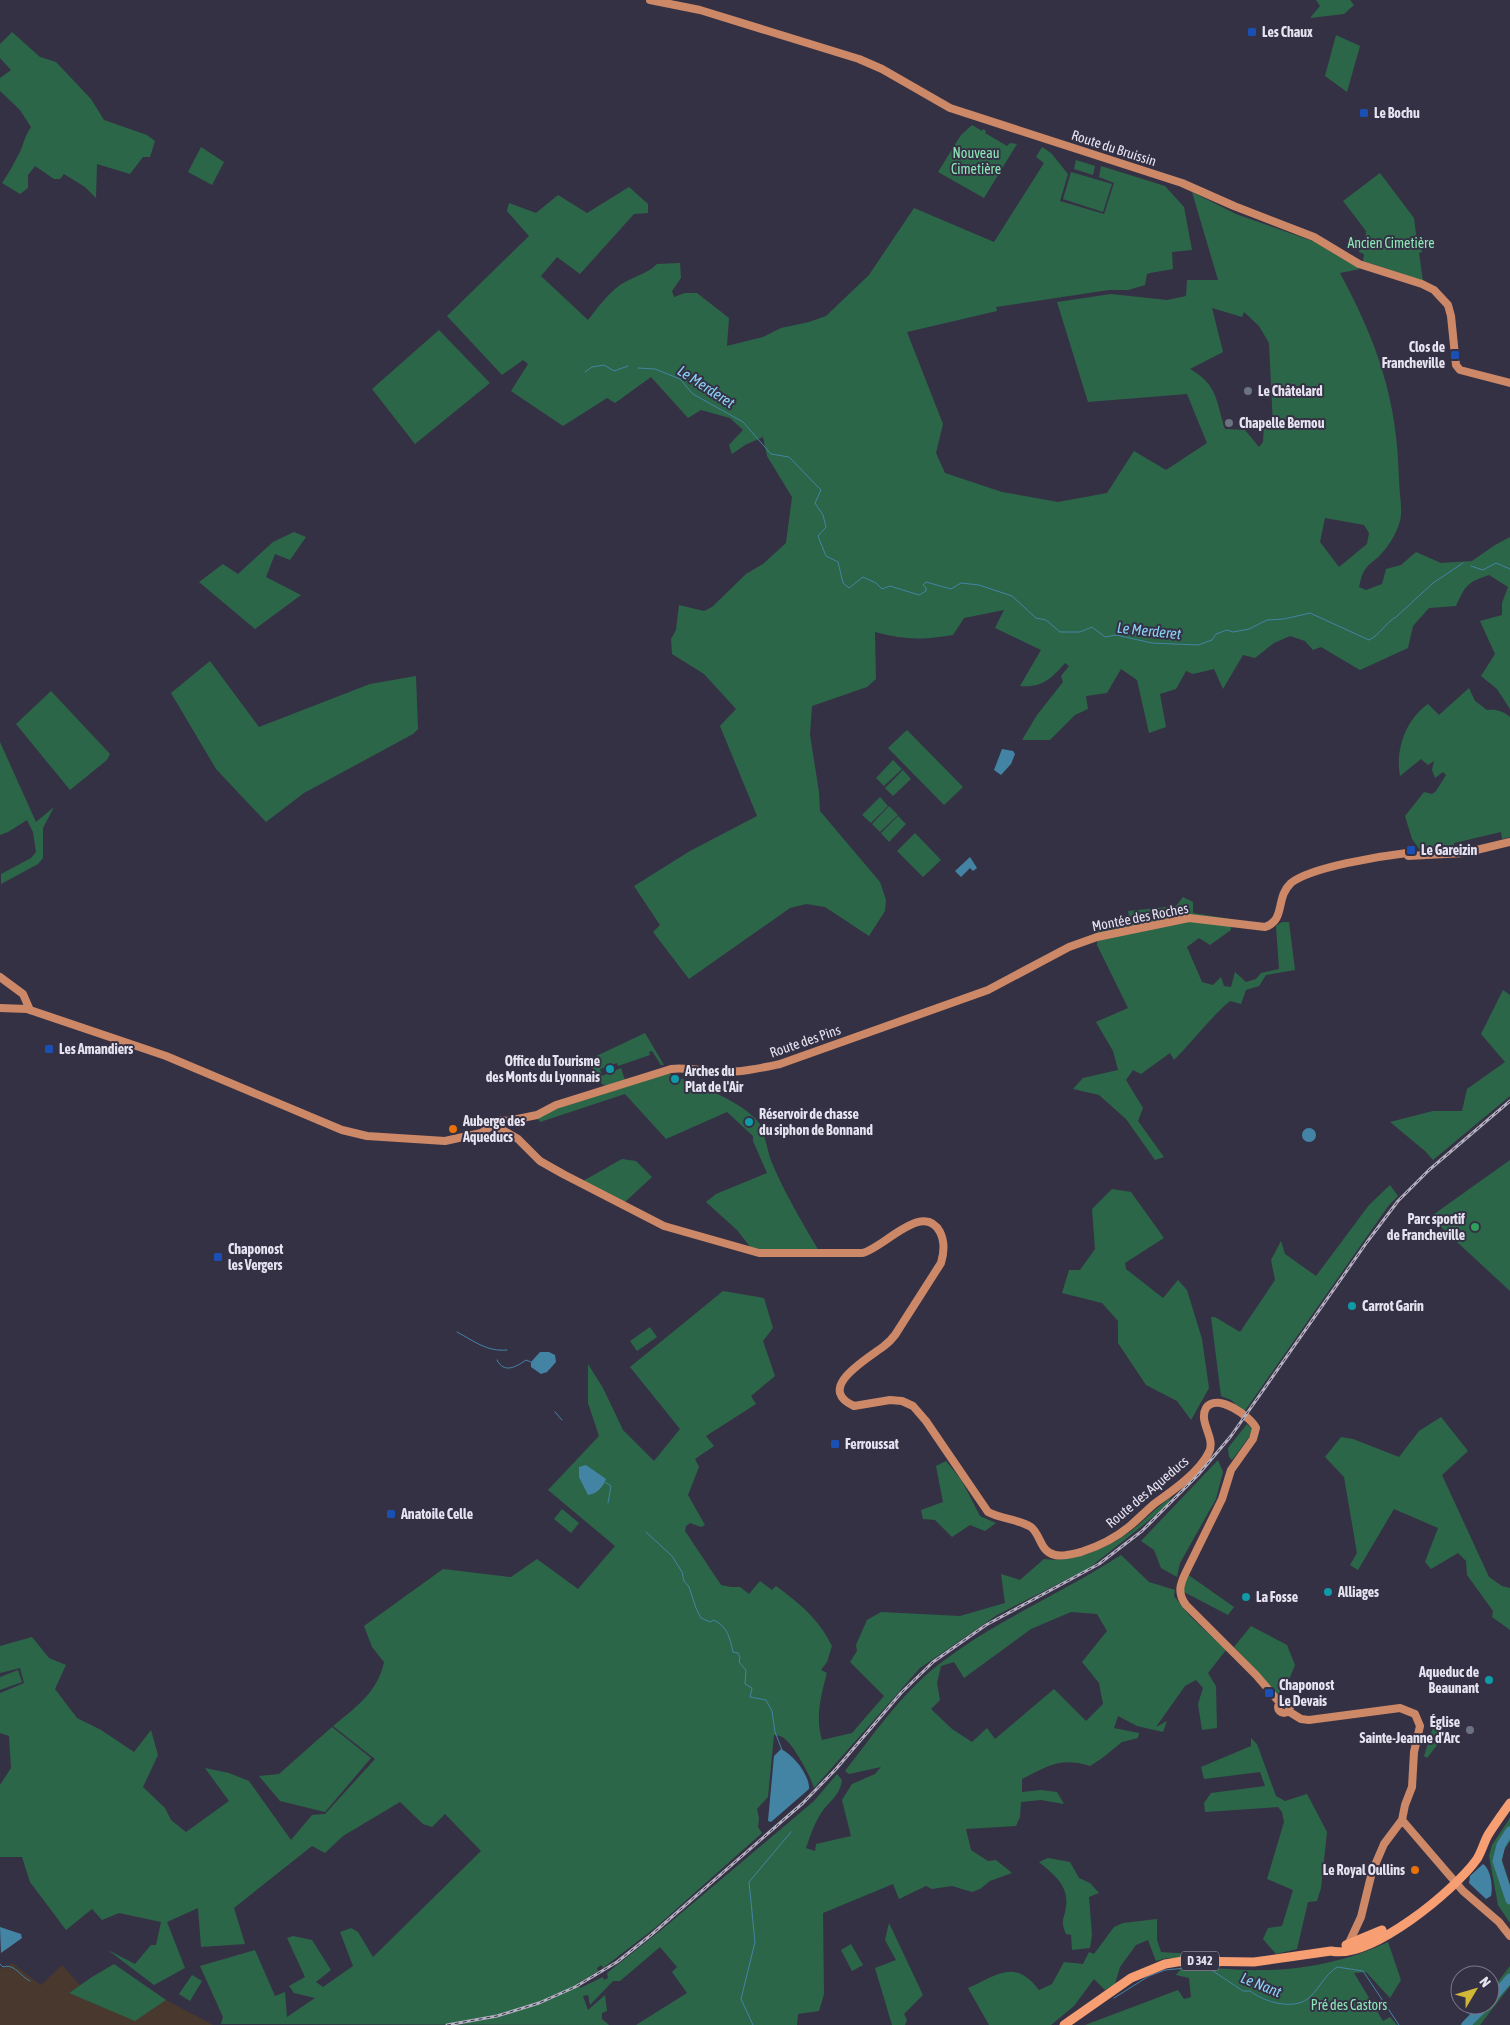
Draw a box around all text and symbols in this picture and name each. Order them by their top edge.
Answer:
place label: Les Chaux [1262,24,1313,40]
marker: Les Chaux [1246,26,1258,38]
place label: Le Bochu [1374,105,1420,121]
marker: Le Bochu [1358,107,1370,119]
street label: Route du Bruissin [1069,127,1159,169]
park label: Nouveau Cimetière [951,145,1001,177]
park label: Ancien Cimetière [1347,235,1435,251]
place label: Clos de Francheville [1382,339,1445,371]
marker: Clos de Francheville [1449,349,1461,361]
water label: Le Merderet [675,362,739,412]
place label: Le Châtelard [1258,383,1323,399]
marker: Le Châtelard [1242,385,1254,397]
place label: Chapelle Bernou [1239,415,1325,431]
marker: Chapelle Bernou [1223,417,1235,429]
water label: Le Merderet [1116,619,1183,642]
place label: Le Gareizin [1421,842,1478,858]
marker: Le Gareizin [1405,844,1417,856]
street label: Montée des Roches [1090,900,1190,934]
street label: Route des Pins [767,1021,843,1061]
place label: Les Amandiers [59,1041,133,1057]
marker: Les Amandiers [43,1043,55,1055]
place label: Office du Tourisme des Monts du Lyonnais [486,1053,600,1085]
marker: Office du Tourisme des Monts du Lyonnais [604,1063,616,1075]
place label: Arches du Plat de l'Air [684,1063,744,1095]
marker: Arches du Plat de l'Air [669,1073,681,1085]
place label: Réservoir de chasse du siphon de Bonnand [759,1106,873,1138]
place label: Auberge des Aqueducs [462,1113,525,1145]
marker: Réservoir de chasse du siphon de Bonnand [743,1116,755,1128]
marker: Auberge des Aqueducs [447,1123,459,1135]
place label: Parc sportif de Francheville [1387,1211,1465,1243]
marker: Parc sportif de Francheville [1469,1221,1481,1233]
place label: Chaponost les Vergers [228,1241,283,1273]
marker: Chaponost les Vergers [212,1251,224,1263]
place label: Carrot Garin [1362,1298,1424,1314]
marker: Carrot Garin [1346,1300,1358,1312]
place label: Ferroussat [845,1436,899,1452]
marker: Ferroussat [829,1438,841,1450]
street label: Route des Aqueducs [1103,1453,1191,1531]
place label: Anatoile Celle [400,1506,473,1522]
marker: Anatoile Celle [385,1508,397,1520]
place label: Alliages [1337,1584,1379,1600]
marker: Alliages [1322,1586,1334,1598]
place label: La Fosse [1256,1589,1298,1605]
marker: La Fosse [1240,1591,1252,1603]
place label: Aqueduc de Beaunant [1418,1664,1479,1696]
marker: Aqueduc de Beaunant [1483,1674,1495,1686]
place label: Chaponost Le Devais [1279,1677,1334,1709]
marker: Chaponost Le Devais [1263,1687,1275,1699]
place label: Église Sainte-Jeanne d'Arc [1360,1714,1461,1746]
marker: Église Sainte-Jeanne d'Arc [1464,1724,1476,1736]
place label: Le Royal Oullins [1323,1862,1405,1878]
marker: Le Royal Oullins [1409,1864,1421,1876]
road number: D 342 [1181,1952,1219,1970]
north arrow [1450,1965,1500,2015]
water label: Le Nant [1238,1969,1285,2001]
text: N [1476,1974,1494,1990]
park label: Pré des Castors [1311,1997,1387,2013]

